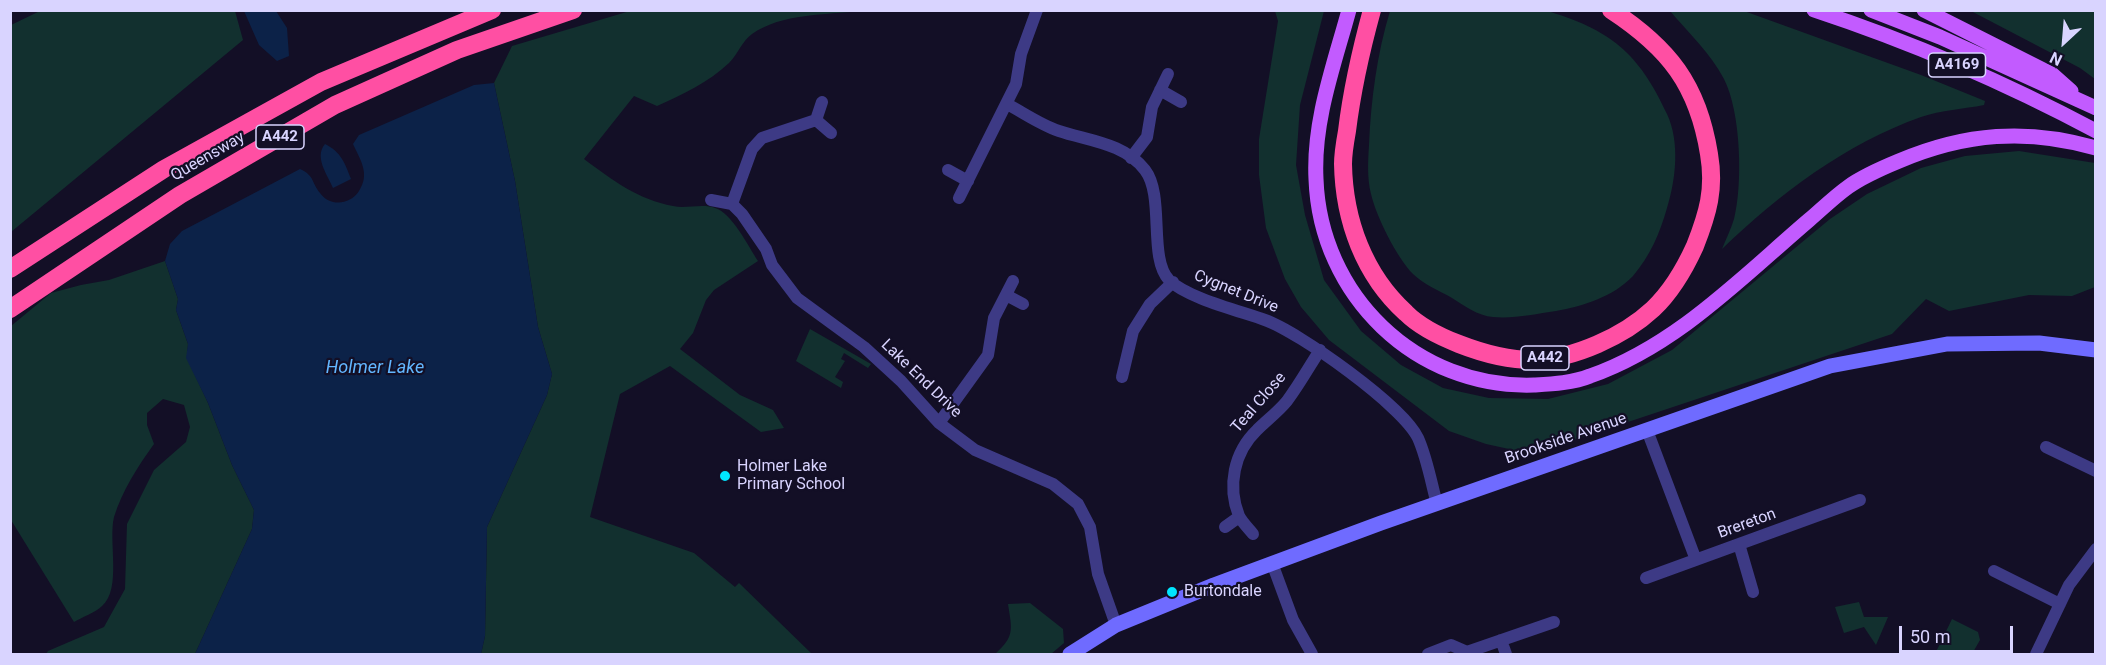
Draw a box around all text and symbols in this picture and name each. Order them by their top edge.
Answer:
north arrow [2034,12,2094,72]
text: N [2047,48,2065,70]
road number: A4169 [1928,53,1986,77]
road number: A442 [256,125,304,149]
street label: Queensway [168,128,248,186]
street label: Cygnet Drive [1191,266,1281,318]
street label: Lake End Drive [877,336,965,422]
road number: A442 [1521,346,1569,370]
water label: Holmer Lake [326,357,424,379]
street label: Teal Close [1227,369,1291,437]
street label: Brookside Avenue [1503,409,1629,469]
place label: Holmer Lake Primary School [737,457,845,495]
marker: Holmer Lake Primary School [718,469,732,483]
street label: Brereton [1715,505,1779,543]
place label: Burtondale [1184,582,1262,602]
marker: Burtondale [1165,585,1179,599]
scale bar [1902,614,2016,652]
text: 50 m [1910,626,1950,647]

